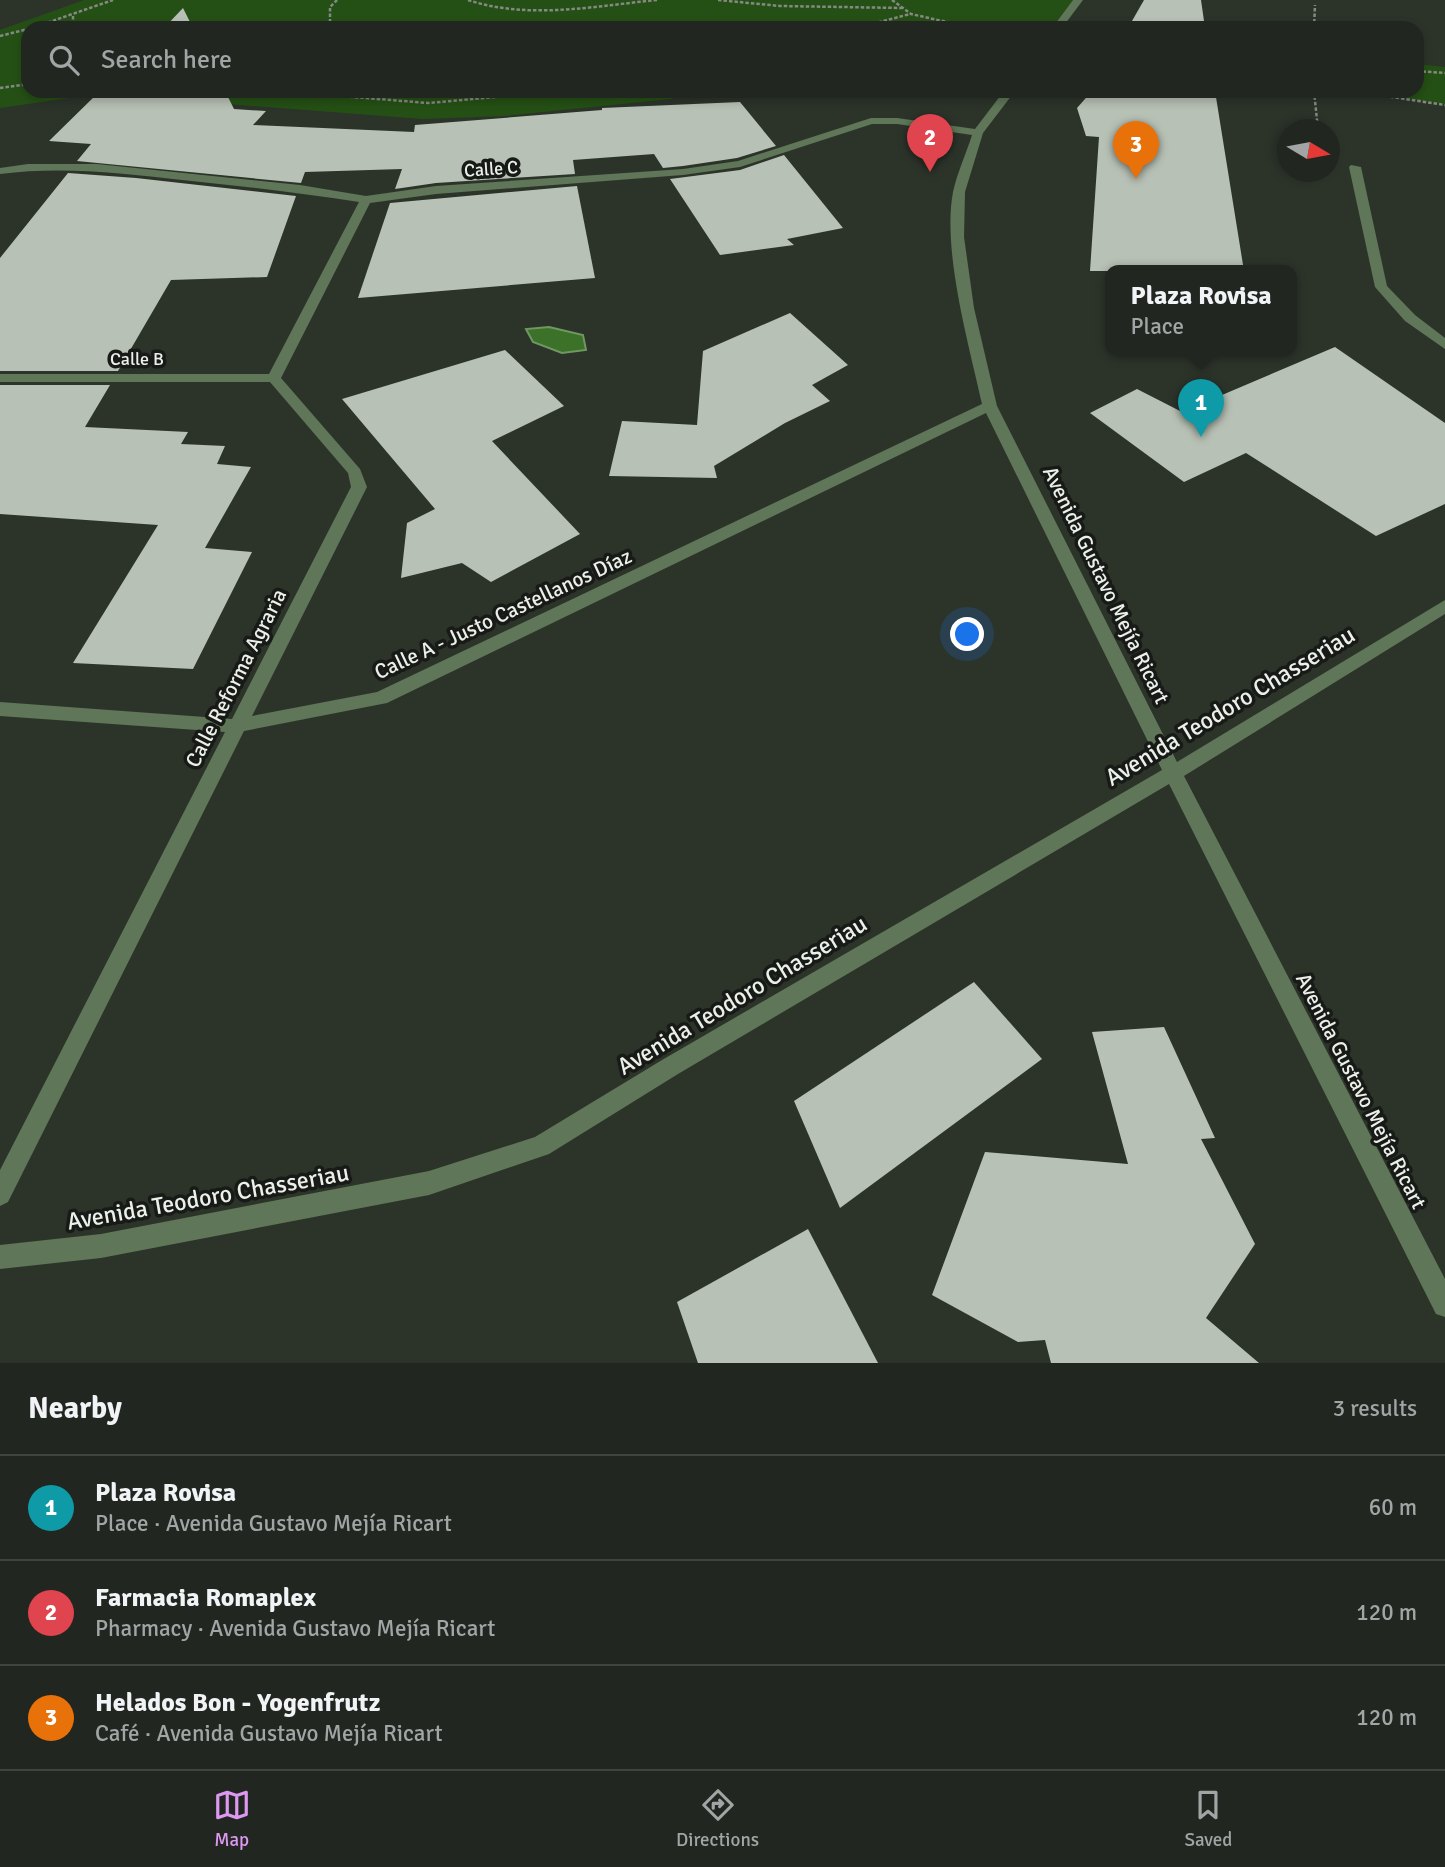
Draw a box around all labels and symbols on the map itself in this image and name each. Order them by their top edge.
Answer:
pin: 2 [907,114,953,172]
north arrow [1277,119,1340,182]
pin: 3 [1113,121,1159,179]
street label: Calle C [463,156,519,182]
street label: Calle B [110,348,164,370]
pin: 1 [1178,379,1224,437]
street label: Avenida Gustavo Mejía Ricart [1037,462,1175,708]
street label: Calle A - Justo Castellanos Díaz [370,543,636,685]
street label: Calle Reforma Agraria [180,584,292,772]
your location [950,617,984,651]
street label: Avenida Teodoro Chasseriau [1100,619,1360,793]
street label: Avenida Teodoro Chasseriau [612,908,872,1082]
street label: Avenida Gustavo Mejía Ricart [1290,969,1432,1213]
street label: Avenida Teodoro Chasseriau [65,1157,351,1237]

